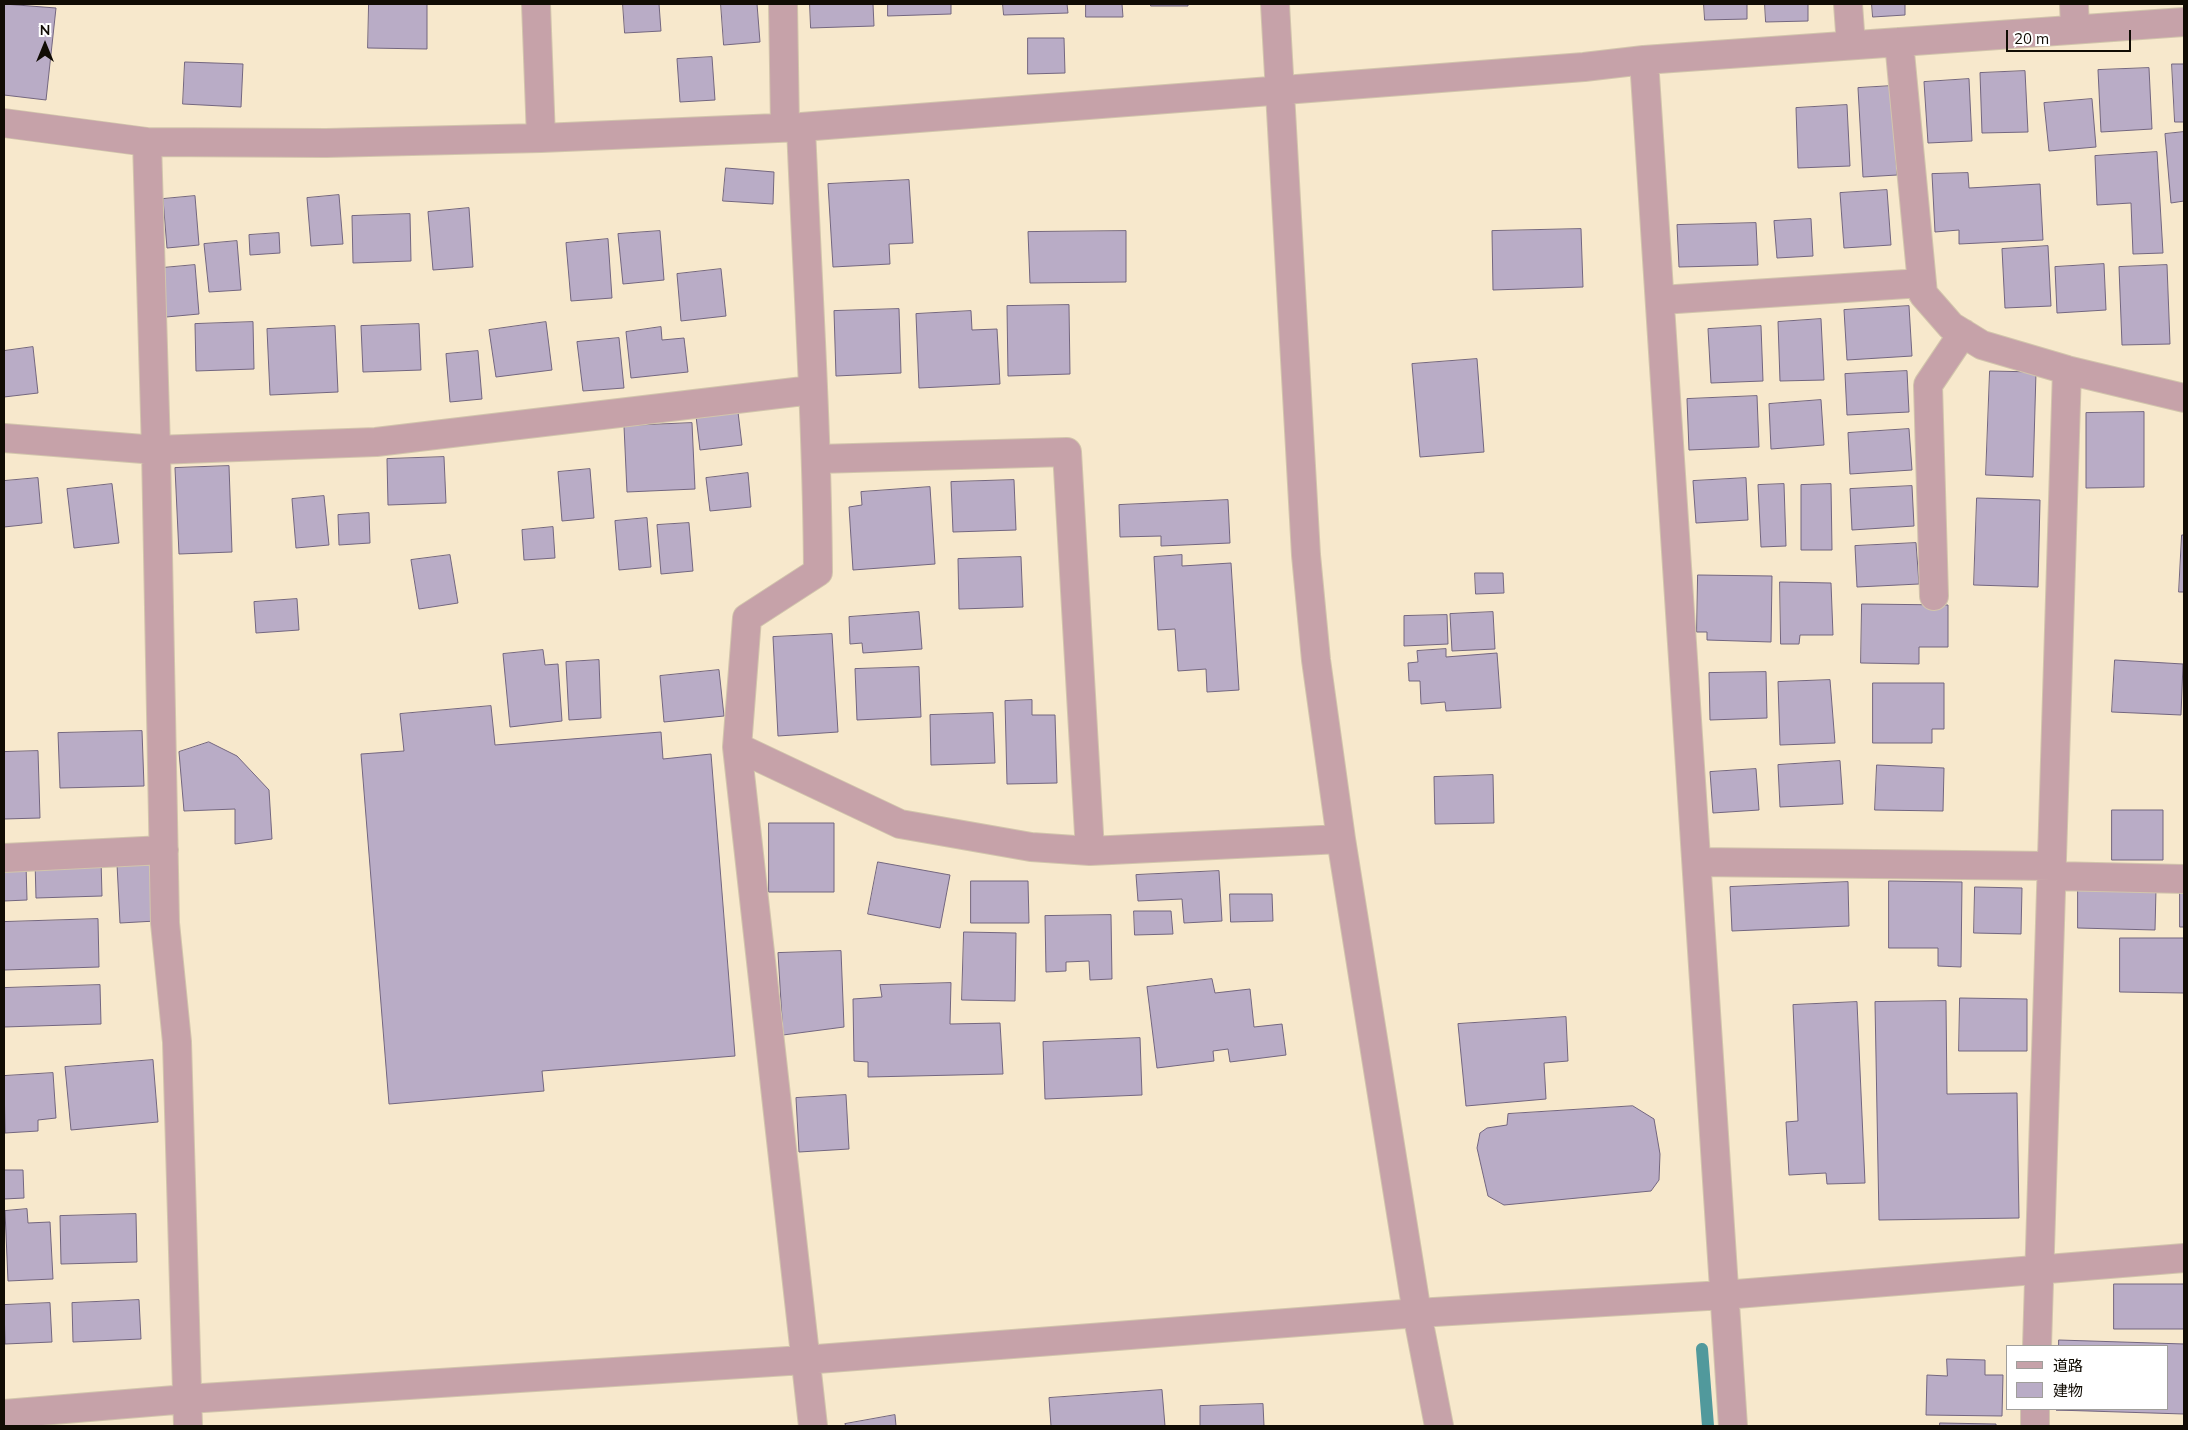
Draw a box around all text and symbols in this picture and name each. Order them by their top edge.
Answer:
north arrow [20,20,70,70]
scale bar [2008,20,2133,52]
text: N [40,21,50,39]
text: 20 m [2014,29,2049,48]
legend [2006,1345,2168,1410]
text: 道路 [2053,1356,2083,1375]
text: 建物 [2053,1381,2083,1400]

